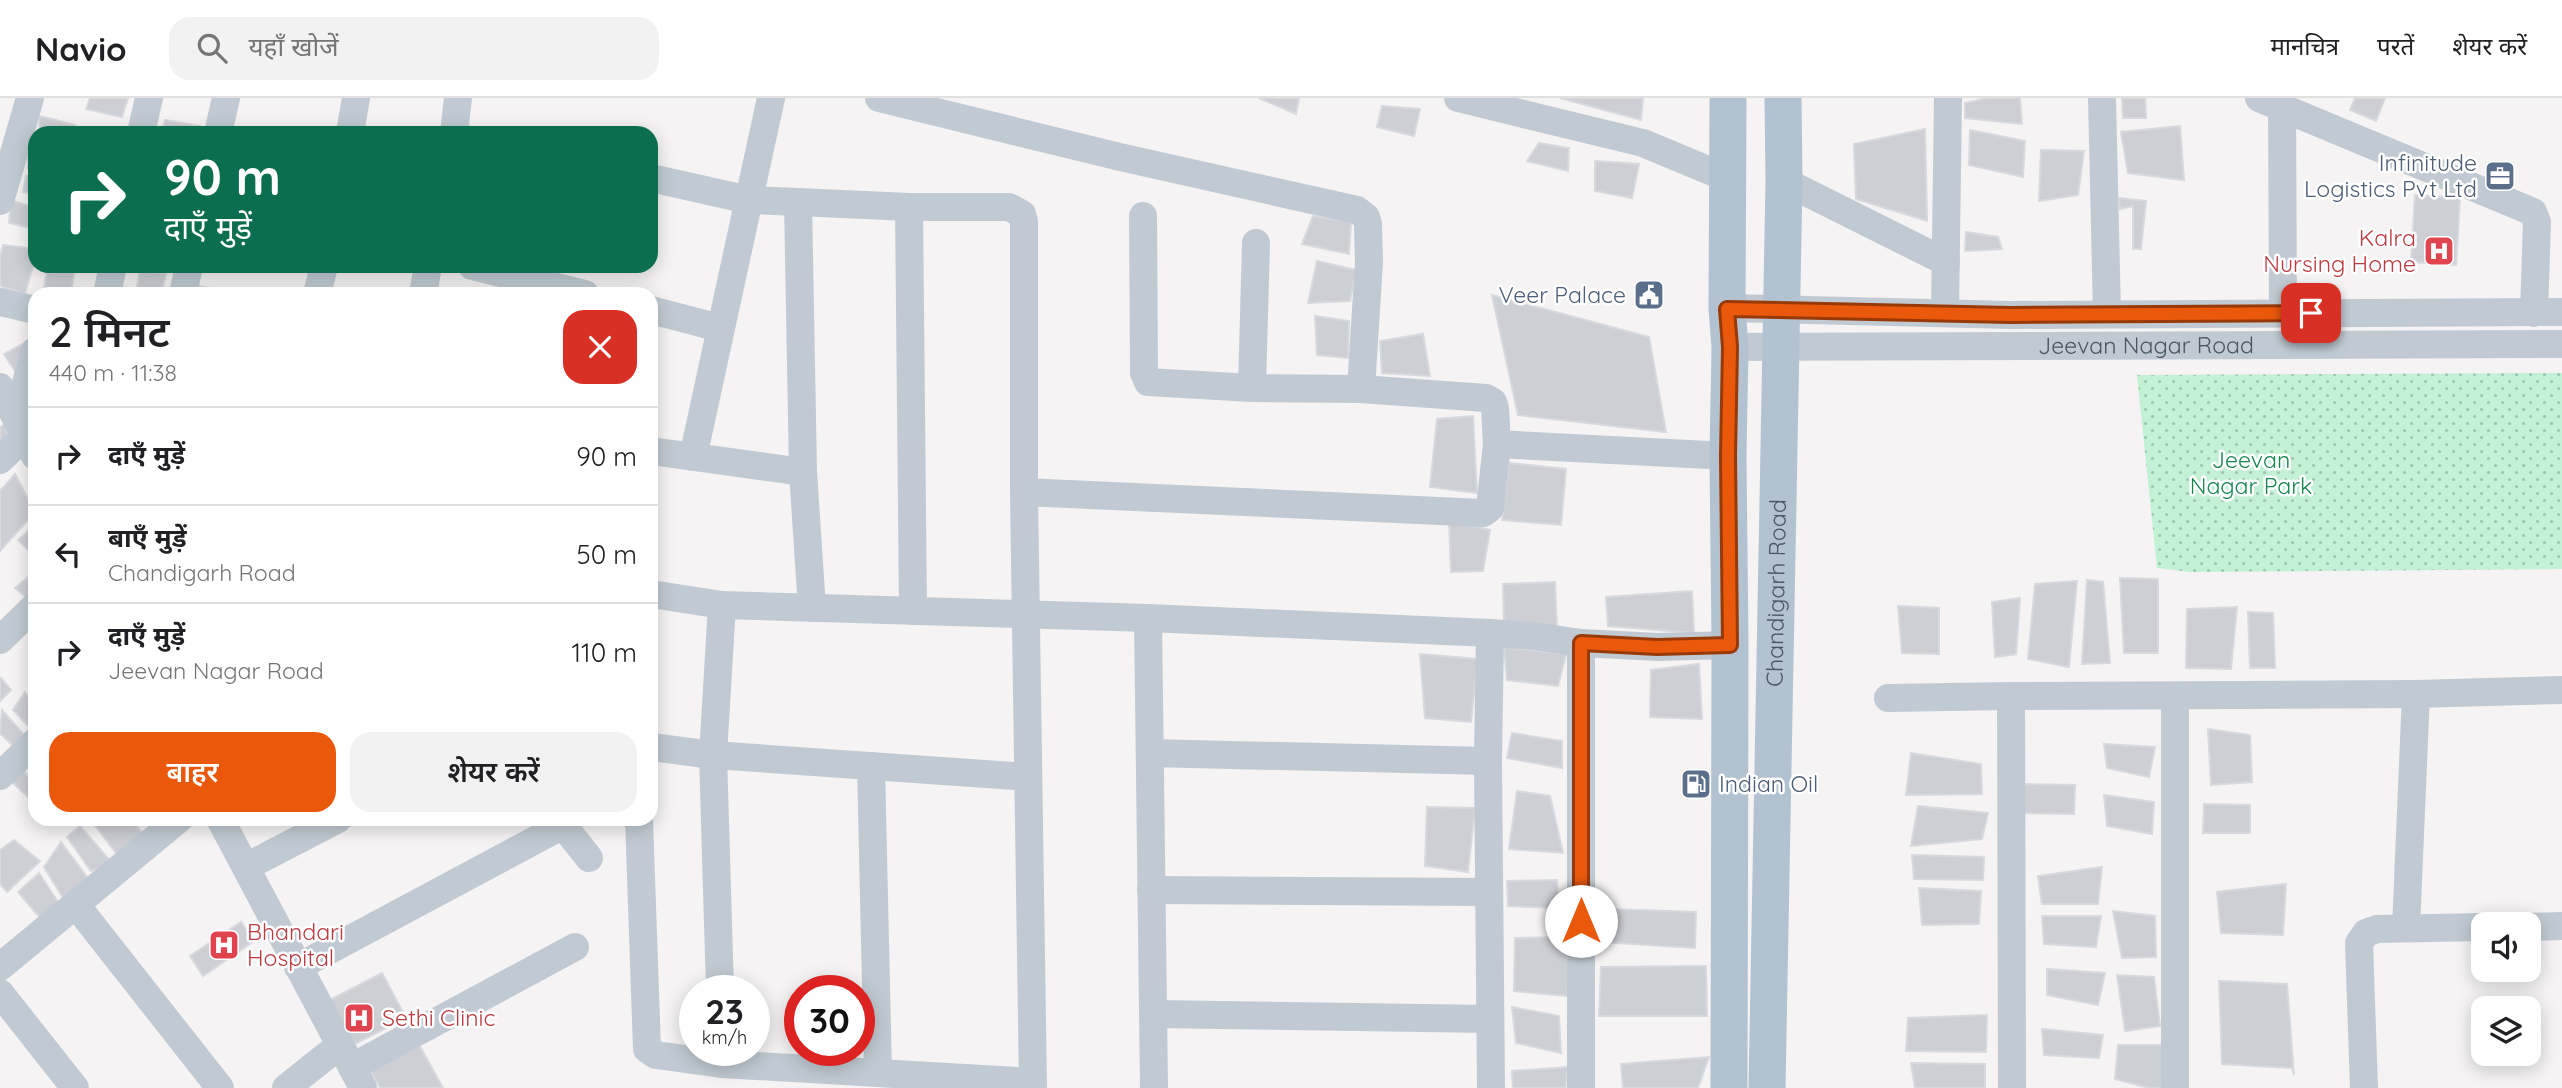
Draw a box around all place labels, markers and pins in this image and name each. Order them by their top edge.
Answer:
place label: Infinitude Logistics Pvt Ltd [2304,148,2477,203]
office icon: Infinitude Logistics Pvt Ltd [2483,159,2517,193]
place label: Kalra Nursing Home [2263,223,2416,278]
hospital icon: Kalra Nursing Home [2422,234,2456,268]
public building icon: Veer Palace [1632,278,1666,312]
place label: Veer Palace [1498,280,1626,309]
pin [2281,283,2341,343]
fuel station icon: Indian Oil [1679,767,1713,801]
place label: Indian Oil [1719,769,1818,798]
place label: Bhandari Hospital [247,917,344,972]
hospital icon: Bhandari Hospital [207,928,241,962]
hospital icon: Sethi Clinic [342,1001,376,1035]
place label: Sethi Clinic [382,1003,495,1032]

